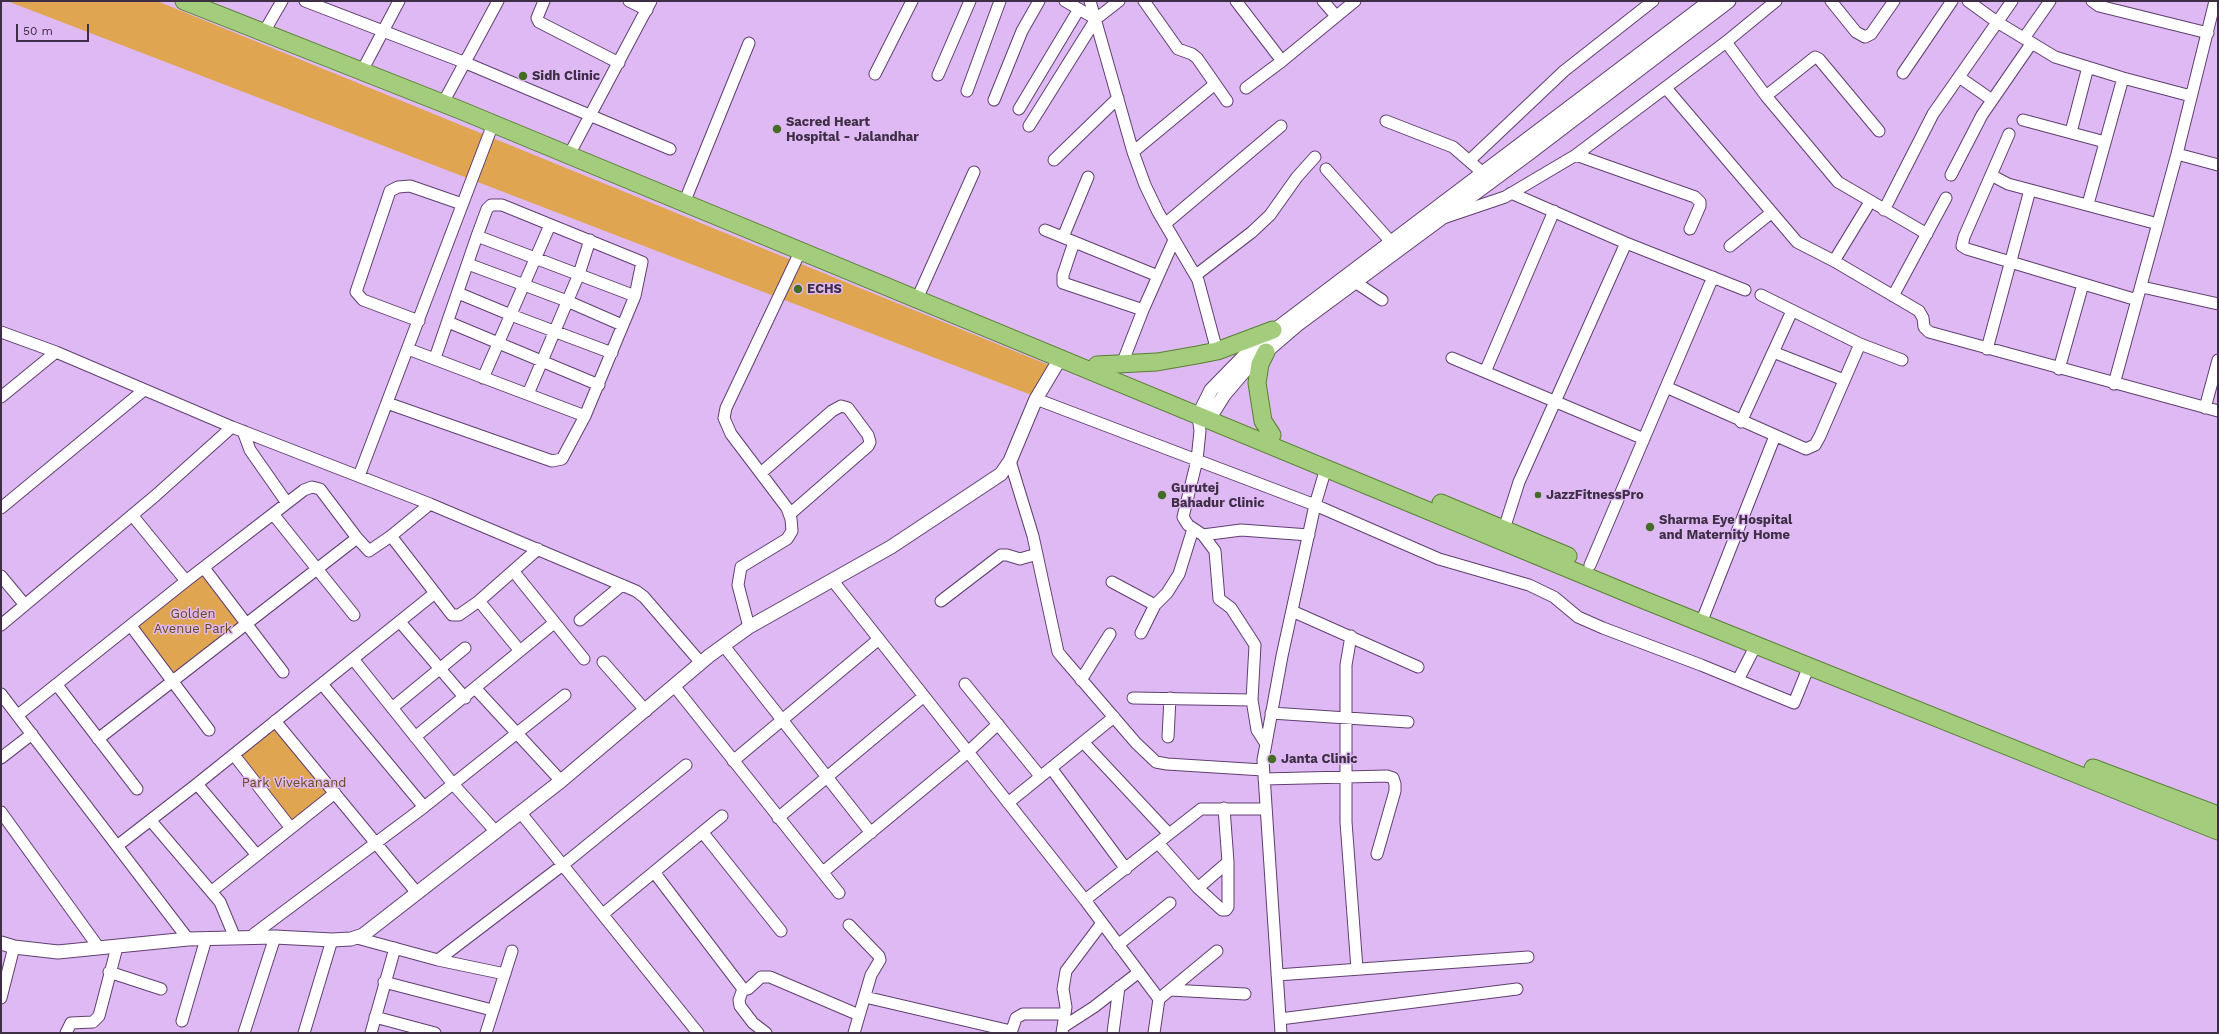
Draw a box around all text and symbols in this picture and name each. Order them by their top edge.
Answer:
scale bar [18,16,91,42]
text: 50 m [23,24,53,38]
place label: Sidh Clinic [532,68,600,84]
marker: Sidh Clinic [517,70,529,82]
place label: Sacred Heart Hospital - Jalandhar [786,114,919,145]
marker: Sacred Heart Hospital - Jalandhar [771,123,783,135]
place label: ECHS [807,281,842,297]
marker: ECHS [792,283,804,295]
place label: Gurutej Bahadur Clinic [1171,480,1265,511]
place label: JazzFitnessPro [1546,487,1644,503]
marker: Gurutej Bahadur Clinic [1156,489,1168,501]
marker: JazzFitnessPro [1533,490,1543,500]
place label: Sharma Eye Hospital and Maternity Home [1659,512,1792,543]
marker: Sharma Eye Hospital and Maternity Home [1644,521,1656,533]
park label: Golden Avenue Park [154,606,232,637]
place label: Janta Clinic [1281,751,1358,767]
marker: Janta Clinic [1266,753,1278,765]
park label: Park Vivekanand [242,775,346,791]

